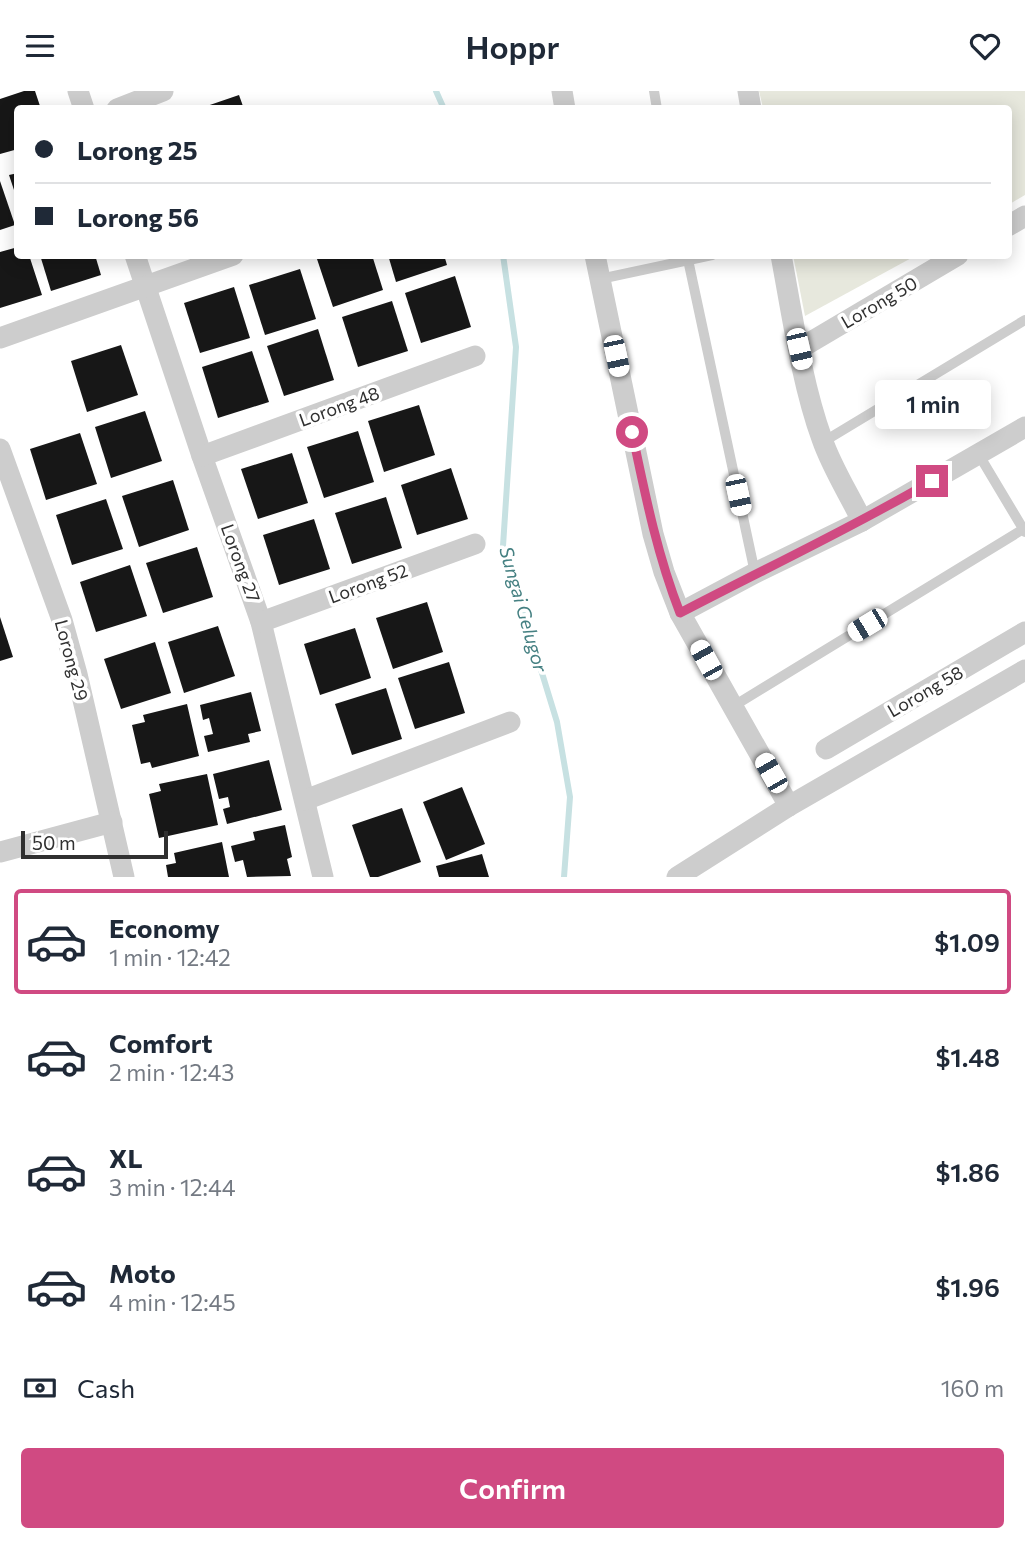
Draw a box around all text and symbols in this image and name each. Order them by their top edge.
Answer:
text: Hoppr [465,26,560,66]
icon: menu [21,27,59,65]
icon: heart [966,27,1004,65]
text: Lorong 25 [77,134,198,165]
text: Lorong 56 [77,201,199,232]
street label: Lorong 50 [837,271,921,333]
car [785,326,814,372]
car [602,333,631,379]
callout: 1 min [874,379,990,429]
street label: Lorong 48 [296,381,382,431]
text: 1 min [906,390,960,418]
route start [616,416,648,448]
route end [916,465,948,497]
car [724,472,753,518]
street label: Lorong 27 [217,521,265,605]
water label: Sungai Gelugor [495,543,553,676]
street label: Lorong 52 [325,559,411,607]
car [844,605,891,645]
street label: Lorong 29 [51,617,93,703]
car [687,637,726,683]
street label: Lorong 58 [883,661,967,721]
car [752,750,791,796]
scale bar [21,828,168,860]
text: 50 m [32,831,76,854]
icon: car [25,910,88,973]
text: Economy [109,912,220,943]
text: $1.09 [934,926,1000,957]
text: 1 min · 12:42 [109,943,231,971]
icon: car [25,1025,88,1088]
text: Comfort [109,1027,212,1058]
text: $1.48 [935,1041,1000,1072]
text: 2 min · 12:43 [109,1058,235,1086]
icon: car [25,1140,88,1203]
text: XL [109,1142,143,1173]
text: $1.86 [935,1156,1000,1187]
text: 3 min · 12:44 [109,1173,236,1201]
icon: car [25,1255,88,1318]
text: Moto [109,1257,176,1288]
text: $1.96 [935,1271,1000,1302]
text: 4 min · 12:45 [109,1288,236,1316]
icon: cash [21,1369,59,1407]
text: Cash [77,1372,135,1403]
text: 160 m [941,1374,1004,1402]
button: Confirm [21,1448,1004,1528]

